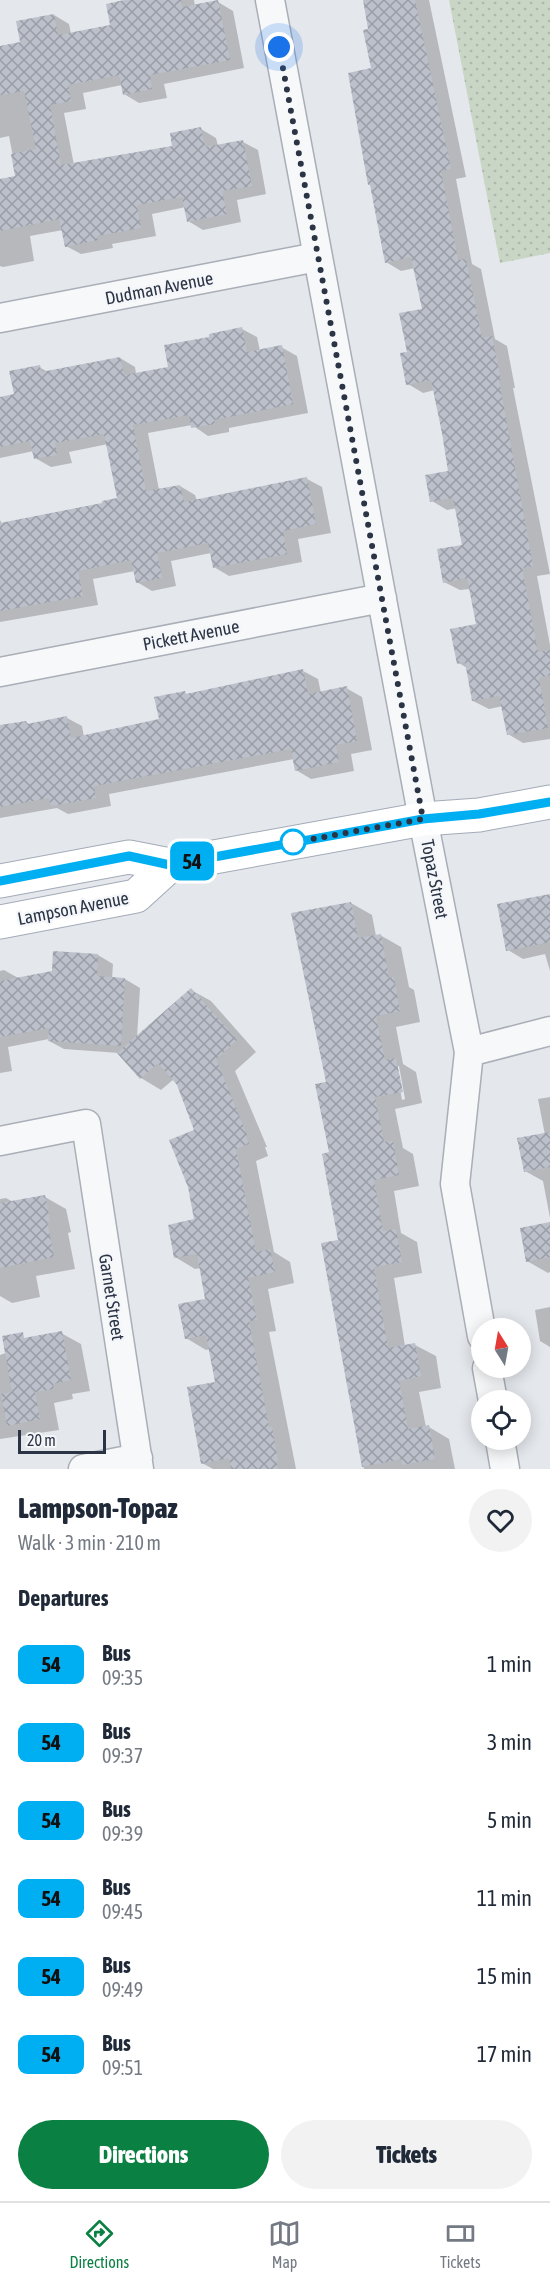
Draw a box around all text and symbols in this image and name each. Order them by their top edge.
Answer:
your location [264,32,294,62]
street label: Dudman Avenue [103,267,215,309]
street label: Pickett Avenue [141,615,241,655]
unlabelled marker [280,829,306,855]
street label: Topaz Street [417,837,453,921]
line badge: 54 [165,842,219,880]
text: 54 [182,849,202,873]
street label: Lampson Avenue [16,887,130,929]
street label: Garnet Street [95,1252,129,1342]
north arrow [471,1318,531,1378]
map controls [471,1318,531,1450]
button: locate [471,1390,531,1450]
scale bar [18,1427,106,1454]
text: 20 m [27,1431,56,1449]
button: heart [469,1489,532,1552]
text: Lampson-Topaz [18,1492,178,1524]
text: Walk · 3 min · 210 m [18,1531,161,1554]
text: Departures [18,1585,108,1611]
text: Bus [102,1640,131,1666]
text: 1 min [487,1651,532,1677]
text: 54 [41,1652,61,1676]
text: 09:35 [102,1666,143,1689]
text: Bus [102,1718,131,1744]
text: 3 min [487,1729,532,1755]
text: 54 [41,1730,61,1754]
text: 09:37 [102,1744,143,1767]
text: Bus [102,1796,131,1822]
text: 5 min [487,1807,532,1833]
text: 54 [41,1808,61,1832]
text: 09:39 [102,1822,143,1845]
text: Bus [102,1874,131,1900]
text: 11 min [477,1885,532,1911]
text: 54 [41,1886,61,1910]
text: 09:45 [102,1900,143,1923]
text: Bus [102,1952,131,1978]
text: 15 min [477,1963,532,1989]
text: 54 [41,1964,61,1988]
text: 09:49 [102,1978,143,2001]
text: Bus [102,2030,131,2056]
text: 17 min [477,2041,532,2067]
text: 54 [41,2042,61,2066]
text: 09:51 [102,2056,143,2079]
button: Directions [18,2120,269,2189]
button: Tickets [281,2120,532,2189]
tab: Directions [69,2217,129,2271]
tab: Map [268,2217,301,2271]
tab: Tickets [440,2217,481,2271]

